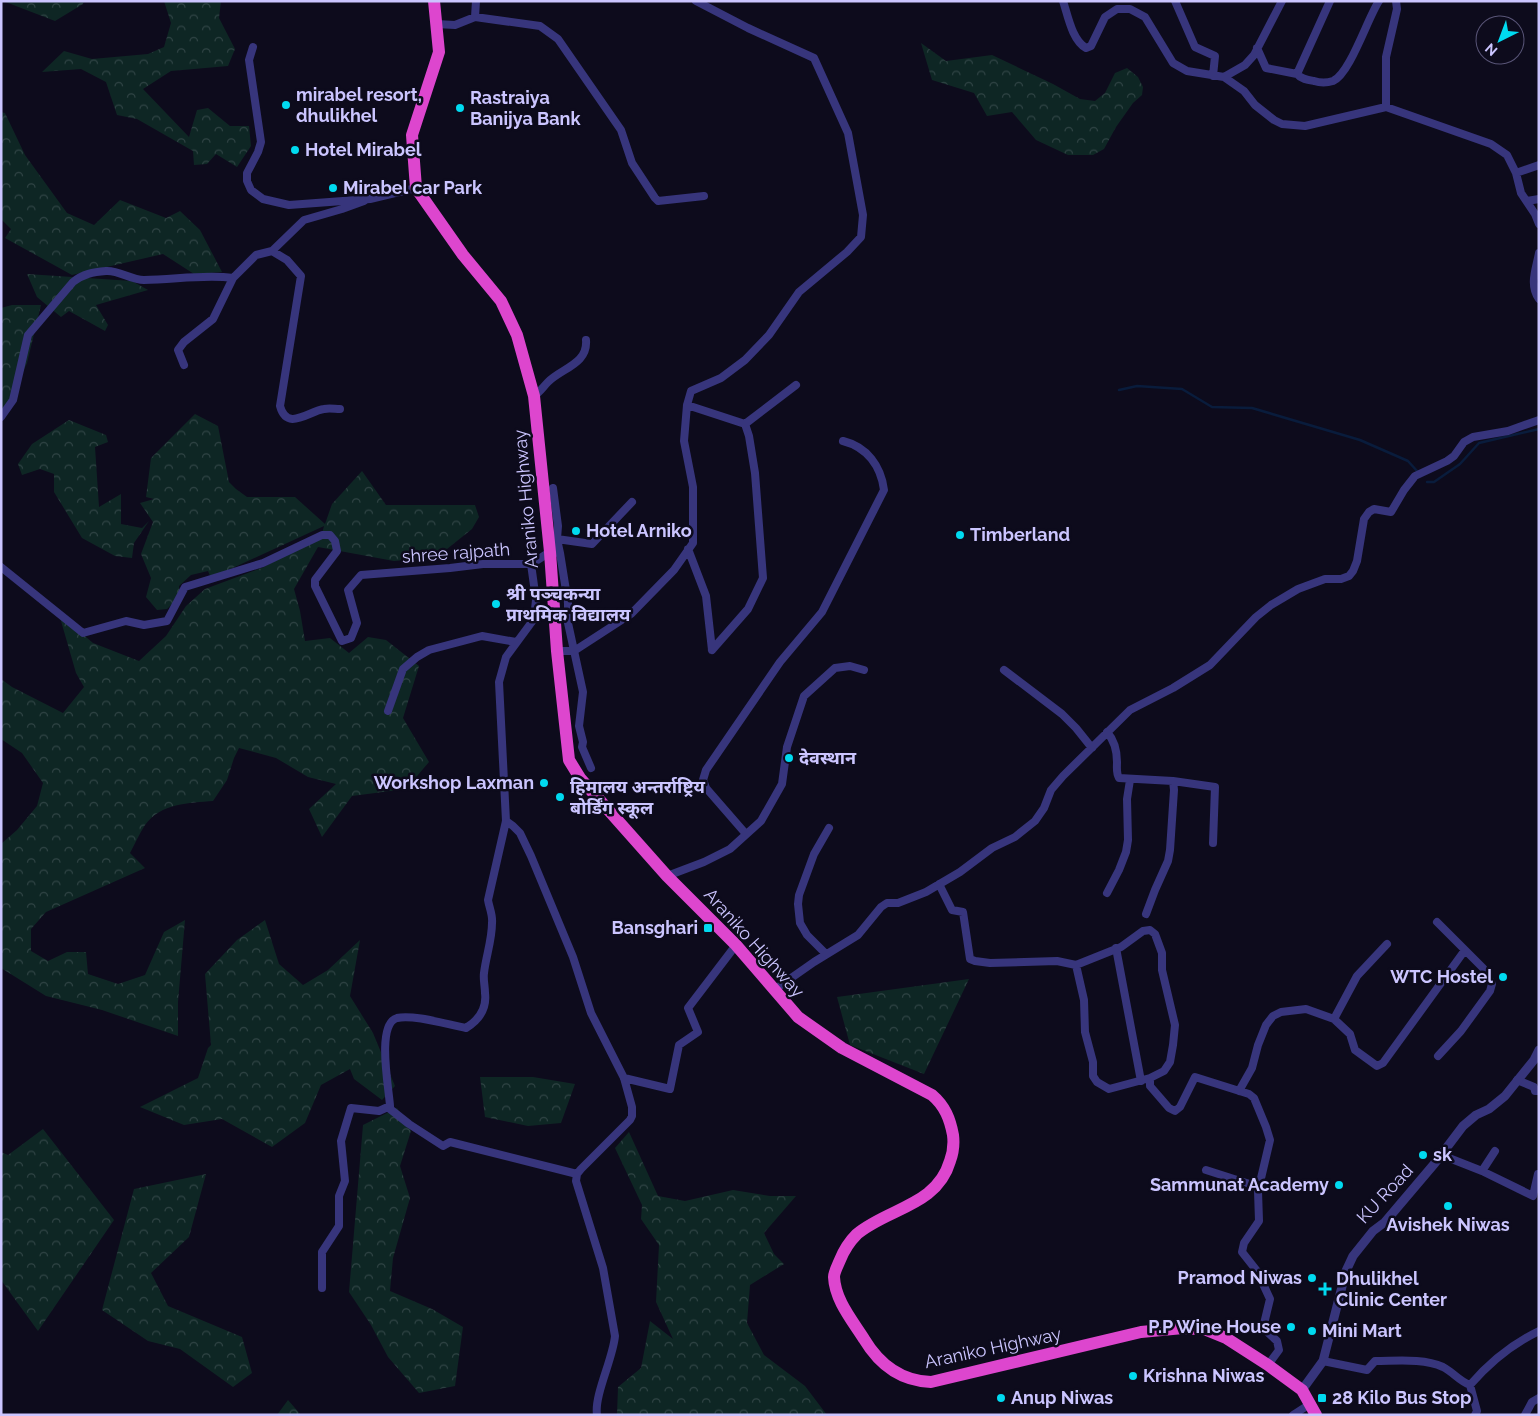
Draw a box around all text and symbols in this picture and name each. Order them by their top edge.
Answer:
north arrow [1475,15,1525,65]
text: N [1482,40,1501,59]
place label: mirabel resort, dhulikhel [296,84,422,126]
place label: Rastraiya Banijya Bank [470,87,581,129]
marker: mirabel resort, dhulikhel [280,99,292,111]
marker: Rastraiya Banijya Bank [454,102,466,114]
place label: Hotel Mirabel [305,139,422,160]
marker: Hotel Mirabel [289,144,301,156]
place label: Mirabel car Park [343,177,483,198]
marker: Mirabel car Park [327,182,339,194]
street label: Araniko Highway [509,428,542,569]
place label: Hotel Arniko [586,520,692,541]
place label: Timberland [970,524,1070,545]
marker: Hotel Arniko [570,525,582,537]
marker: Timberland [954,529,966,541]
street label: shree rajpath [401,538,511,567]
place label: श्री पञ्चकन्या प्राथमिक विद्यालय [506,583,631,625]
marker: श्री पञ्चकन्या प्राथमिक विद्यालय [490,598,502,610]
place label: देवस्थान [799,747,857,768]
marker: देवस्थान [783,752,795,764]
place label: Workshop Laxman [374,772,534,793]
place label: हिमालय अन्तर्राष्ट्रिय बोर्डिंग स्कूल [570,776,706,820]
marker: Workshop Laxman [538,777,550,789]
marker: हिमालय अन्तर्राष्ट्रिय बोर्डिंग स्कूल [554,791,566,803]
street label: Araniko Highway [700,884,809,1002]
place label: Bansghari [611,917,698,938]
marker: Bansghari [702,922,714,934]
place label: WTC Hostel [1390,966,1493,987]
marker: WTC Hostel [1497,971,1509,983]
place label: sk [1433,1144,1453,1165]
marker: sk [1417,1149,1429,1161]
street label: KU Road [1352,1160,1417,1227]
place label: Sammunat Academy [1150,1174,1329,1195]
marker: Sammunat Academy [1333,1179,1345,1191]
marker: Avishek Niwas [1442,1200,1454,1212]
place label: Avishek Niwas [1386,1214,1510,1235]
place label: Pramod Niwas [1178,1267,1302,1288]
place label: Dhulikhel Clinic Center [1336,1268,1447,1310]
marker: Pramod Niwas [1306,1272,1318,1284]
marker: Dhulikhel Clinic Center [1318,1282,1332,1296]
place label: P.P Wine House [1148,1316,1281,1337]
place label: Mini Mart [1322,1320,1402,1341]
marker: P.P Wine House [1285,1321,1297,1333]
street label: Araniko Highway [923,1323,1063,1372]
marker: Mini Mart [1306,1325,1318,1337]
place label: Krishna Niwas [1143,1365,1264,1386]
marker: Krishna Niwas [1127,1370,1139,1382]
place label: Anup Niwas [1011,1387,1113,1408]
place label: 28 Kilo Bus Stop [1332,1387,1471,1408]
marker: Anup Niwas [995,1392,1007,1404]
marker: 28 Kilo Bus Stop [1316,1392,1328,1404]

